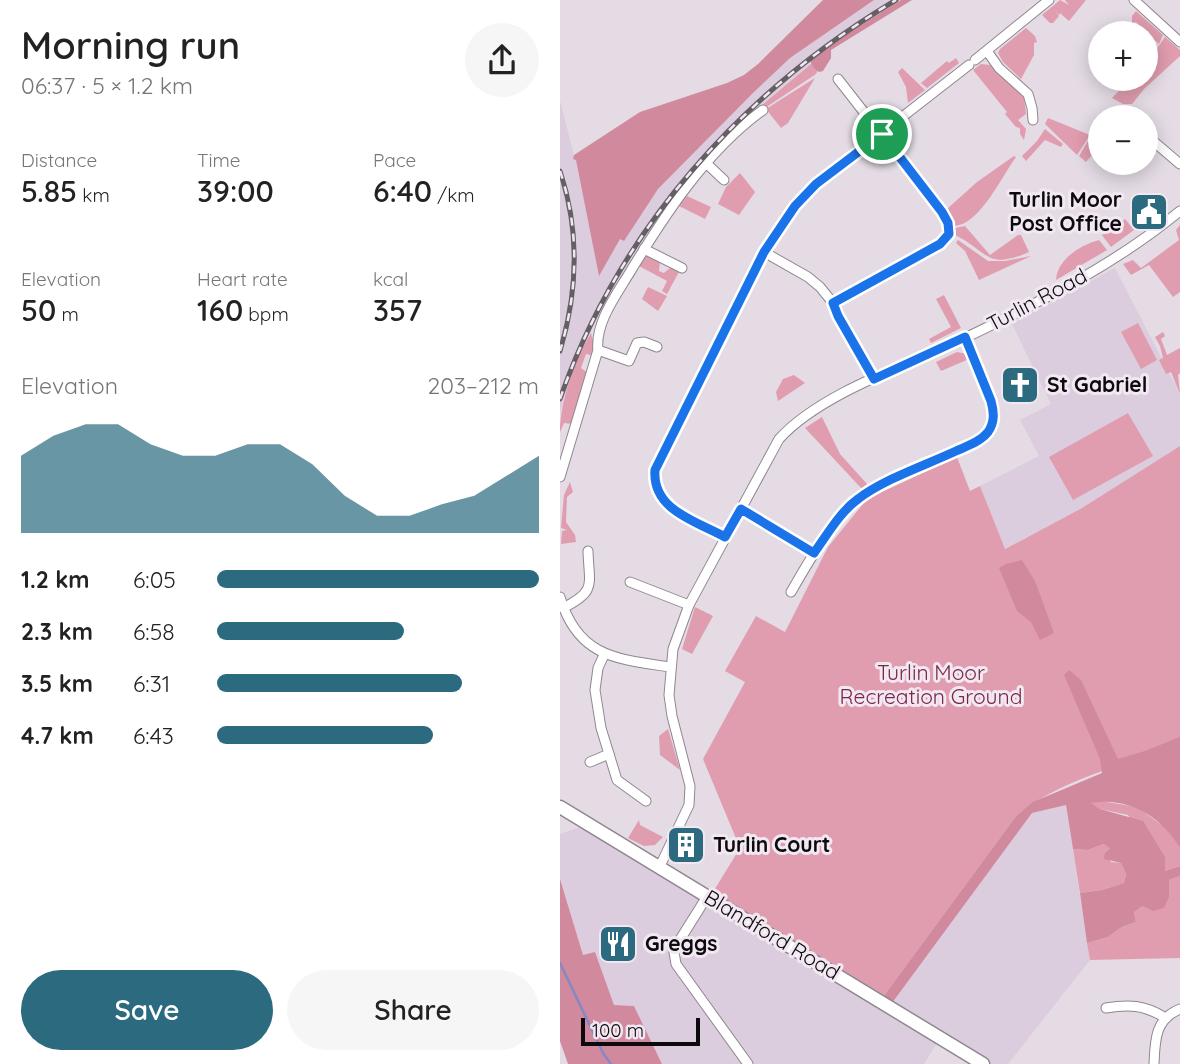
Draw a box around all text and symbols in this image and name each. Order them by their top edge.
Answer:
text: Morning run [21,21,240,69]
map controls [1088,21,1158,175]
button: + [1088,21,1158,91]
button: share [465,23,539,97]
text: 06:37 · 5 × 1.2 km [21,71,193,100]
pin [852,104,912,164]
button: − [1088,105,1158,175]
icon: arrive [863,115,901,153]
text: Distance [21,148,97,172]
text: Time [197,148,241,172]
text: Pace [373,148,416,172]
text: 5.85 [21,172,77,210]
text: 39:00 [197,172,274,210]
text: 6:40 [373,172,432,210]
text: km [77,183,110,207]
text: /km [432,183,475,207]
place label: Turlin Moor Post Office [1008,186,1122,236]
public building icon: Turlin Moor Post Office [1128,191,1170,233]
street label: Turlin Road [982,262,1091,336]
text: Elevation [21,267,101,291]
text: Heart rate [197,267,288,291]
text: kcal [373,267,408,291]
text: 50 [21,291,56,329]
text: 160 [197,291,243,329]
text: 357 [373,291,422,329]
text: m [56,302,79,326]
text: bpm [243,302,289,326]
church icon: St Gabriel [999,364,1041,406]
text: Elevation [21,371,118,400]
text: 203–212 m [428,371,539,400]
place label: St Gabriel [1047,371,1147,397]
text: 1.2 km [21,565,90,594]
text: 6:05 [133,565,176,594]
text: 2.3 km [21,617,93,646]
text: 6:58 [133,617,175,646]
park label: Turlin Moor Recreation Ground [840,659,1022,709]
text: 3.5 km [21,669,93,698]
text: 6:31 [133,669,170,698]
text: 4.7 km [21,721,94,750]
text: 6:43 [133,721,174,750]
building icon: Turlin Court [665,824,707,866]
place label: Turlin Court [713,831,830,857]
street label: Blandford Road [700,883,845,985]
restaurant icon: Greggs [597,923,639,965]
place label: Greggs [645,930,717,956]
button: Save [21,970,273,1050]
button: Share [287,970,539,1050]
scale bar [581,1015,700,1047]
text: 100 m [592,1018,644,1042]

